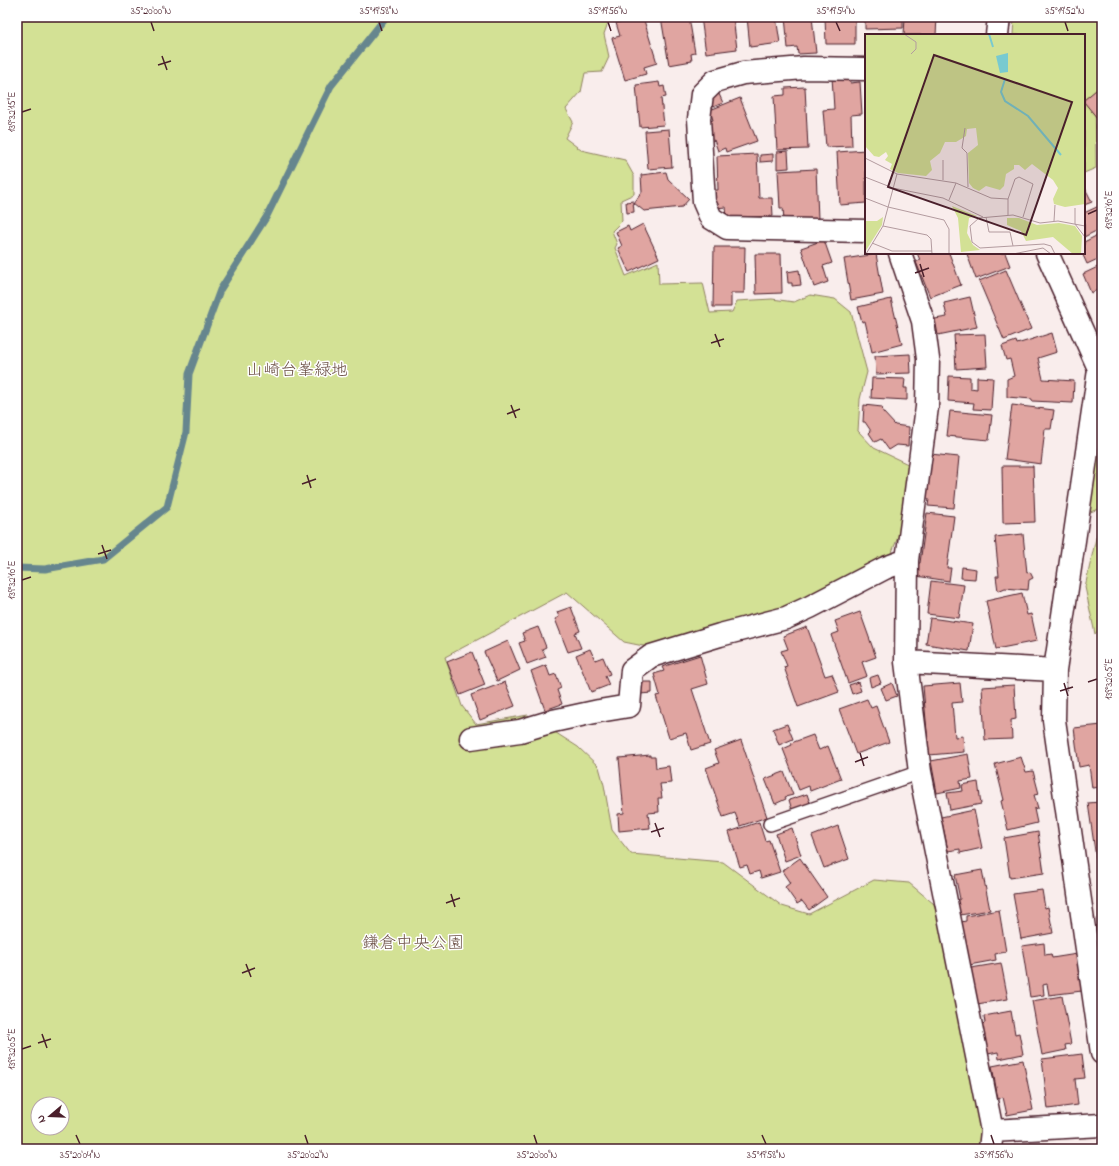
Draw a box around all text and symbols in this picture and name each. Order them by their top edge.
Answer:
text: 35°20'00"N [131,4,172,19]
text: 35°19'58"N [360,4,398,19]
text: 35°19'56"N [589,4,628,19]
text: 35°19'54"N [817,4,856,19]
text: 35°19'52"N [1045,4,1085,19]
inset map [865,34,1085,254]
text: 139°32'15"E [5,92,20,132]
text: 139°32'10"E [1102,190,1117,230]
park label: 山崎台峯緑地 [246,358,348,383]
text: 139°32'10"E [5,560,20,600]
text: 139°32'05"E [1102,658,1117,700]
park label: 鎌倉中央公園 [362,931,464,956]
text: 139°32'05"E [5,1028,20,1070]
north arrow [30,1096,70,1136]
text: N [33,1113,50,1125]
text: 35°20'04"N [60,1148,100,1163]
text: 35°20'02"N [287,1148,329,1163]
text: 35°20'00"N [517,1148,558,1163]
text: 35°19'58"N [747,1148,785,1163]
text: 35°19'56"N [975,1148,1014,1163]

